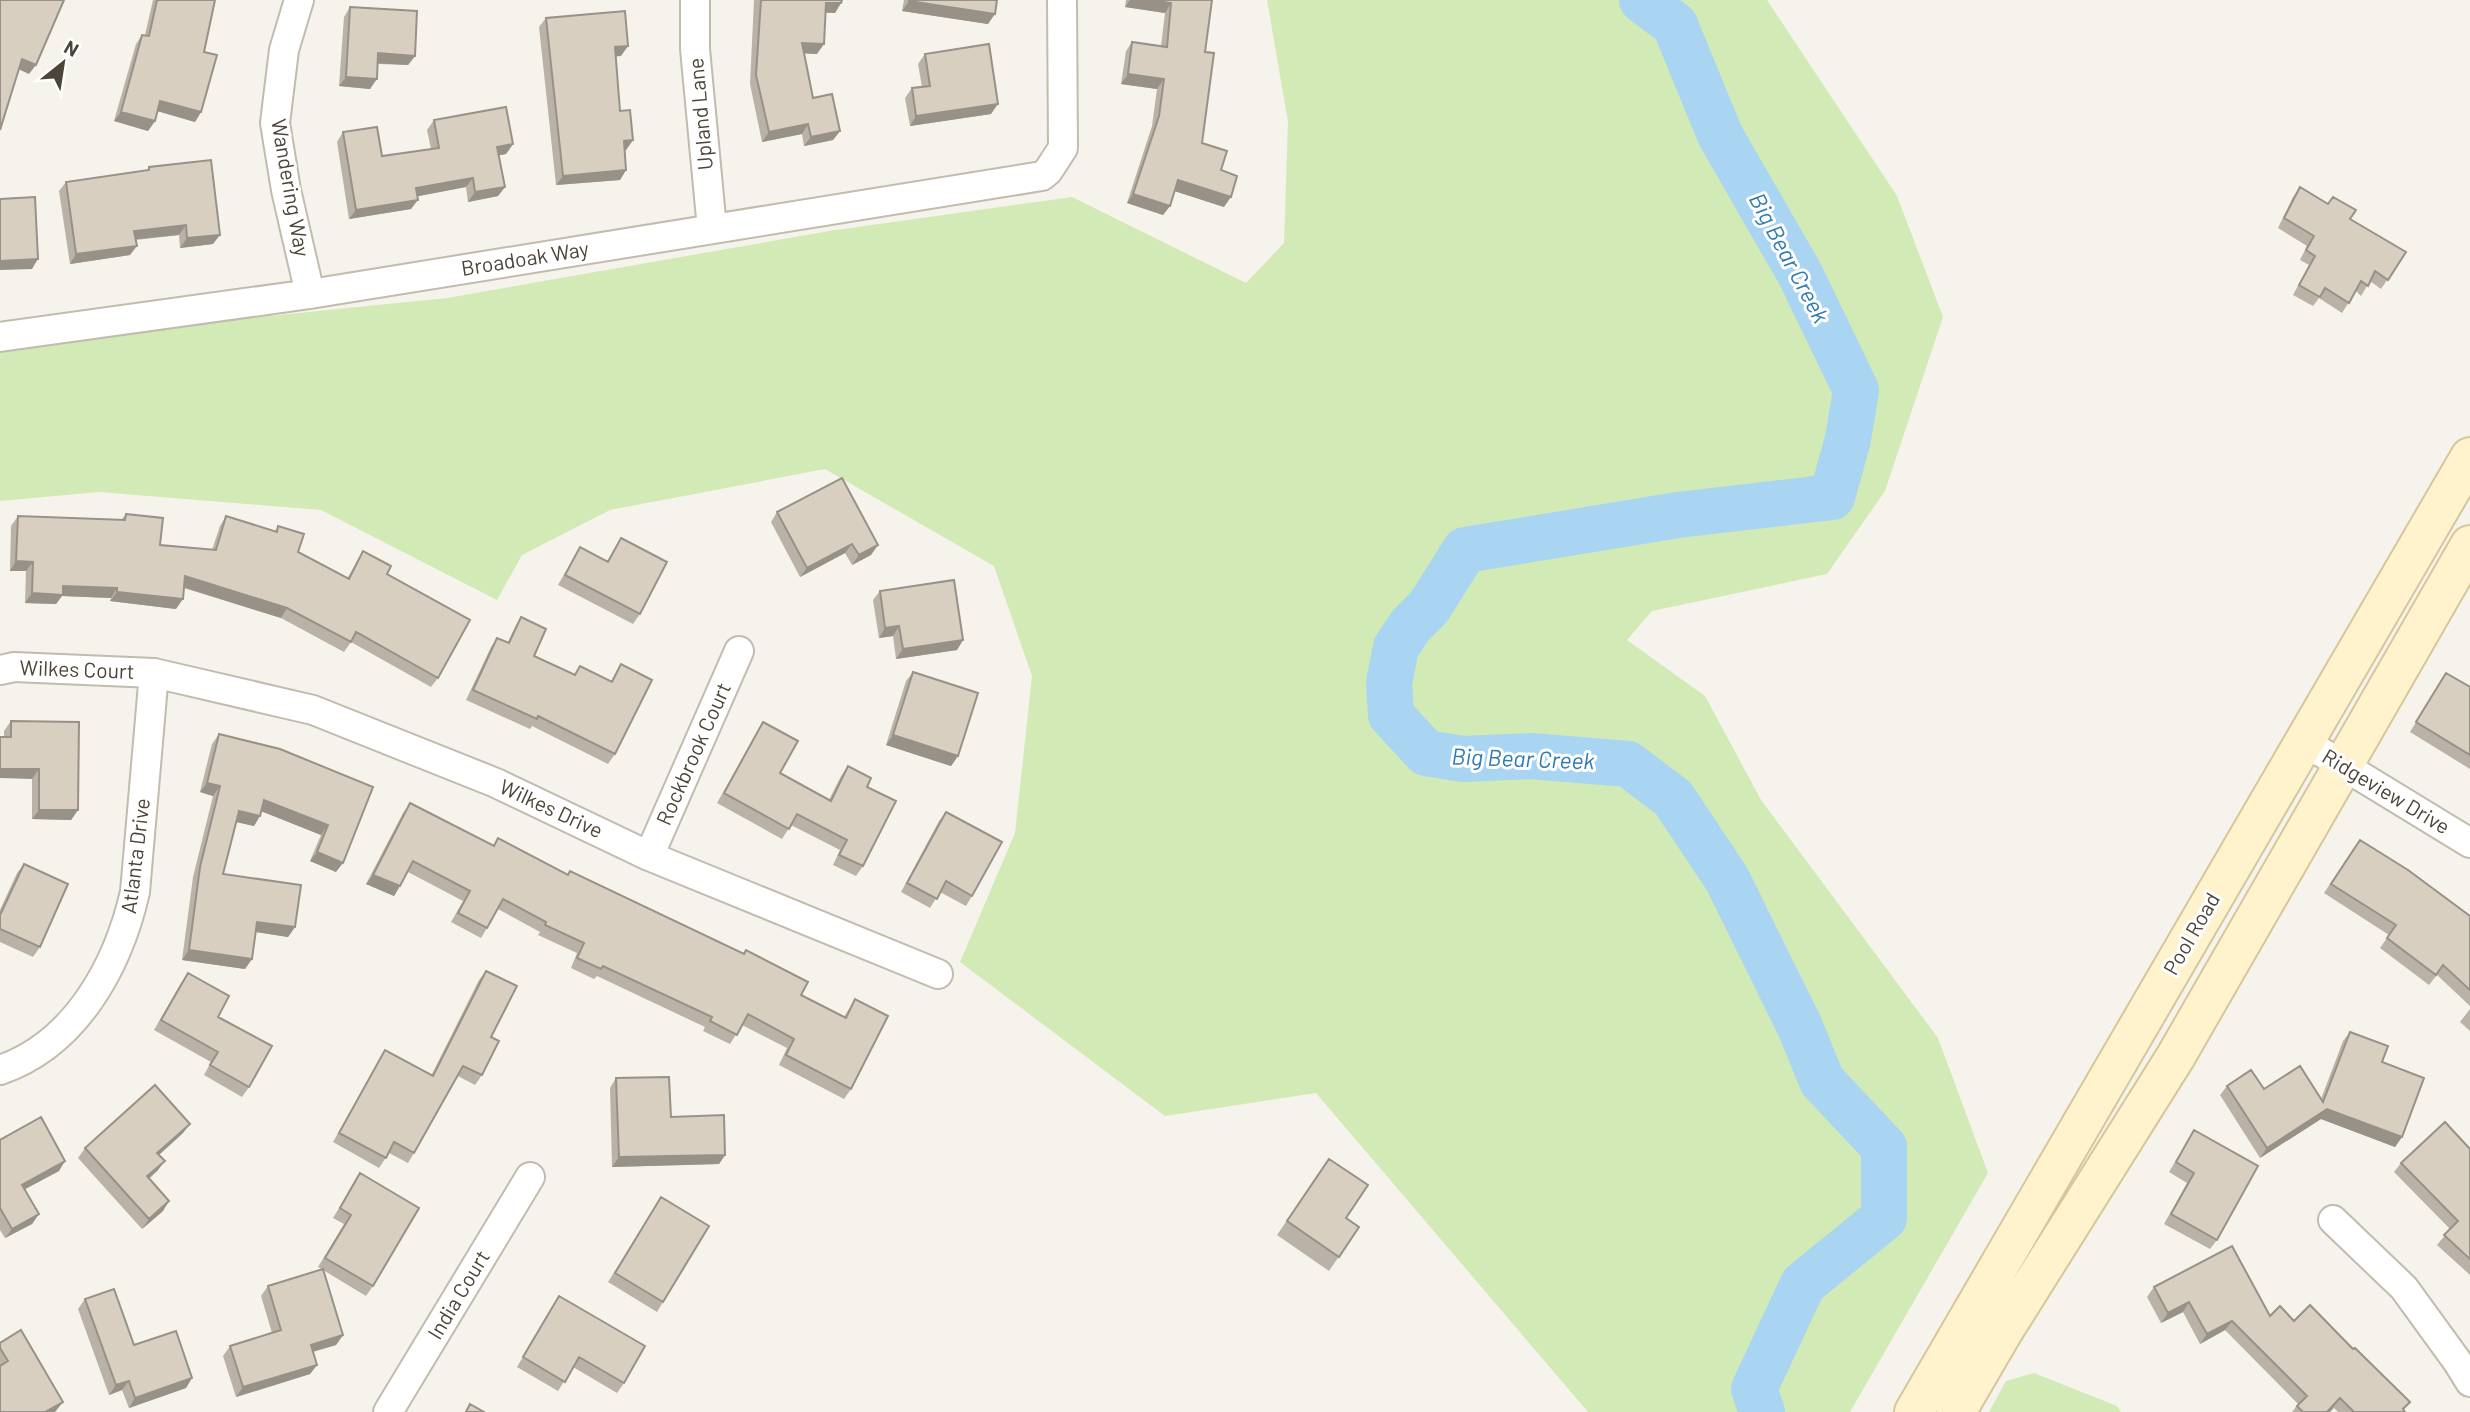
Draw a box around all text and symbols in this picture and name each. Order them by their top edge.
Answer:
north arrow [28,28,98,98]
text: N [61,35,83,61]
street label: Upland Lane [682,57,717,171]
street label: Wandering Way [267,117,316,259]
water label: Big Bear Creek [1744,188,1836,327]
street label: Broadoak Way [459,235,591,280]
street label: Wilkes Court [19,654,135,683]
street label: Rockbrook Court [650,678,735,829]
water label: Big Bear Creek [1451,742,1595,774]
street label: Ridgeview Drive [2319,743,2455,839]
street label: Wilkes Drive [496,773,607,842]
street label: Atlanta Drive [115,797,154,915]
street label: Pool Road [2157,888,2224,979]
street label: India Court [421,1245,494,1343]

